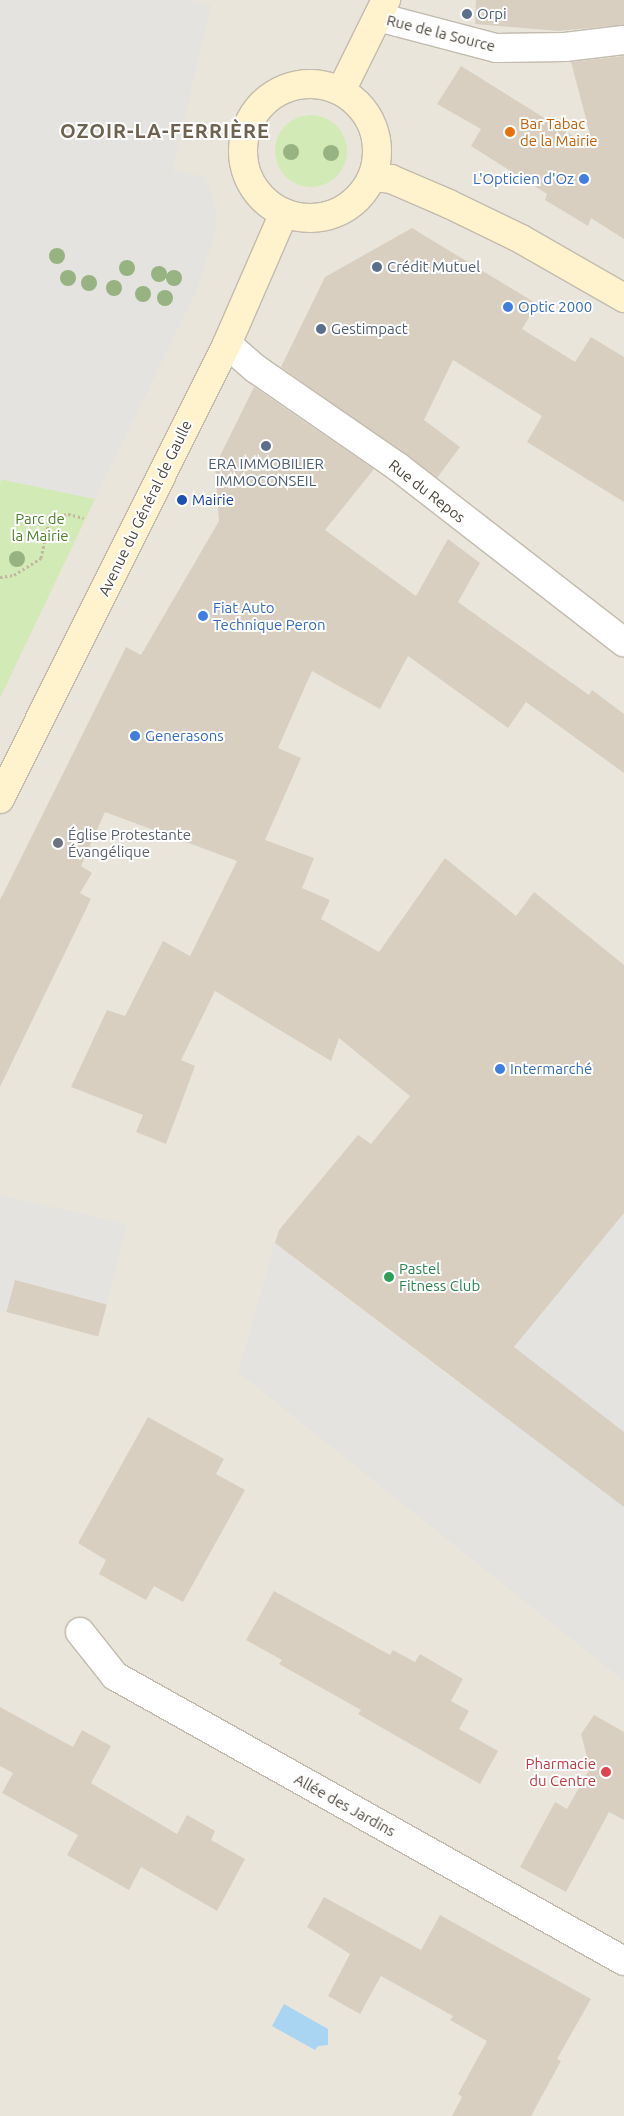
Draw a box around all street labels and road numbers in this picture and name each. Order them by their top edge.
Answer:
street label: Rue de la Source [385,11,497,55]
street label: Avenue du Général de Gaulle [95,417,195,599]
street label: Rue du Repos [385,456,469,526]
street label: Allée des Jardins [291,1770,399,1840]

